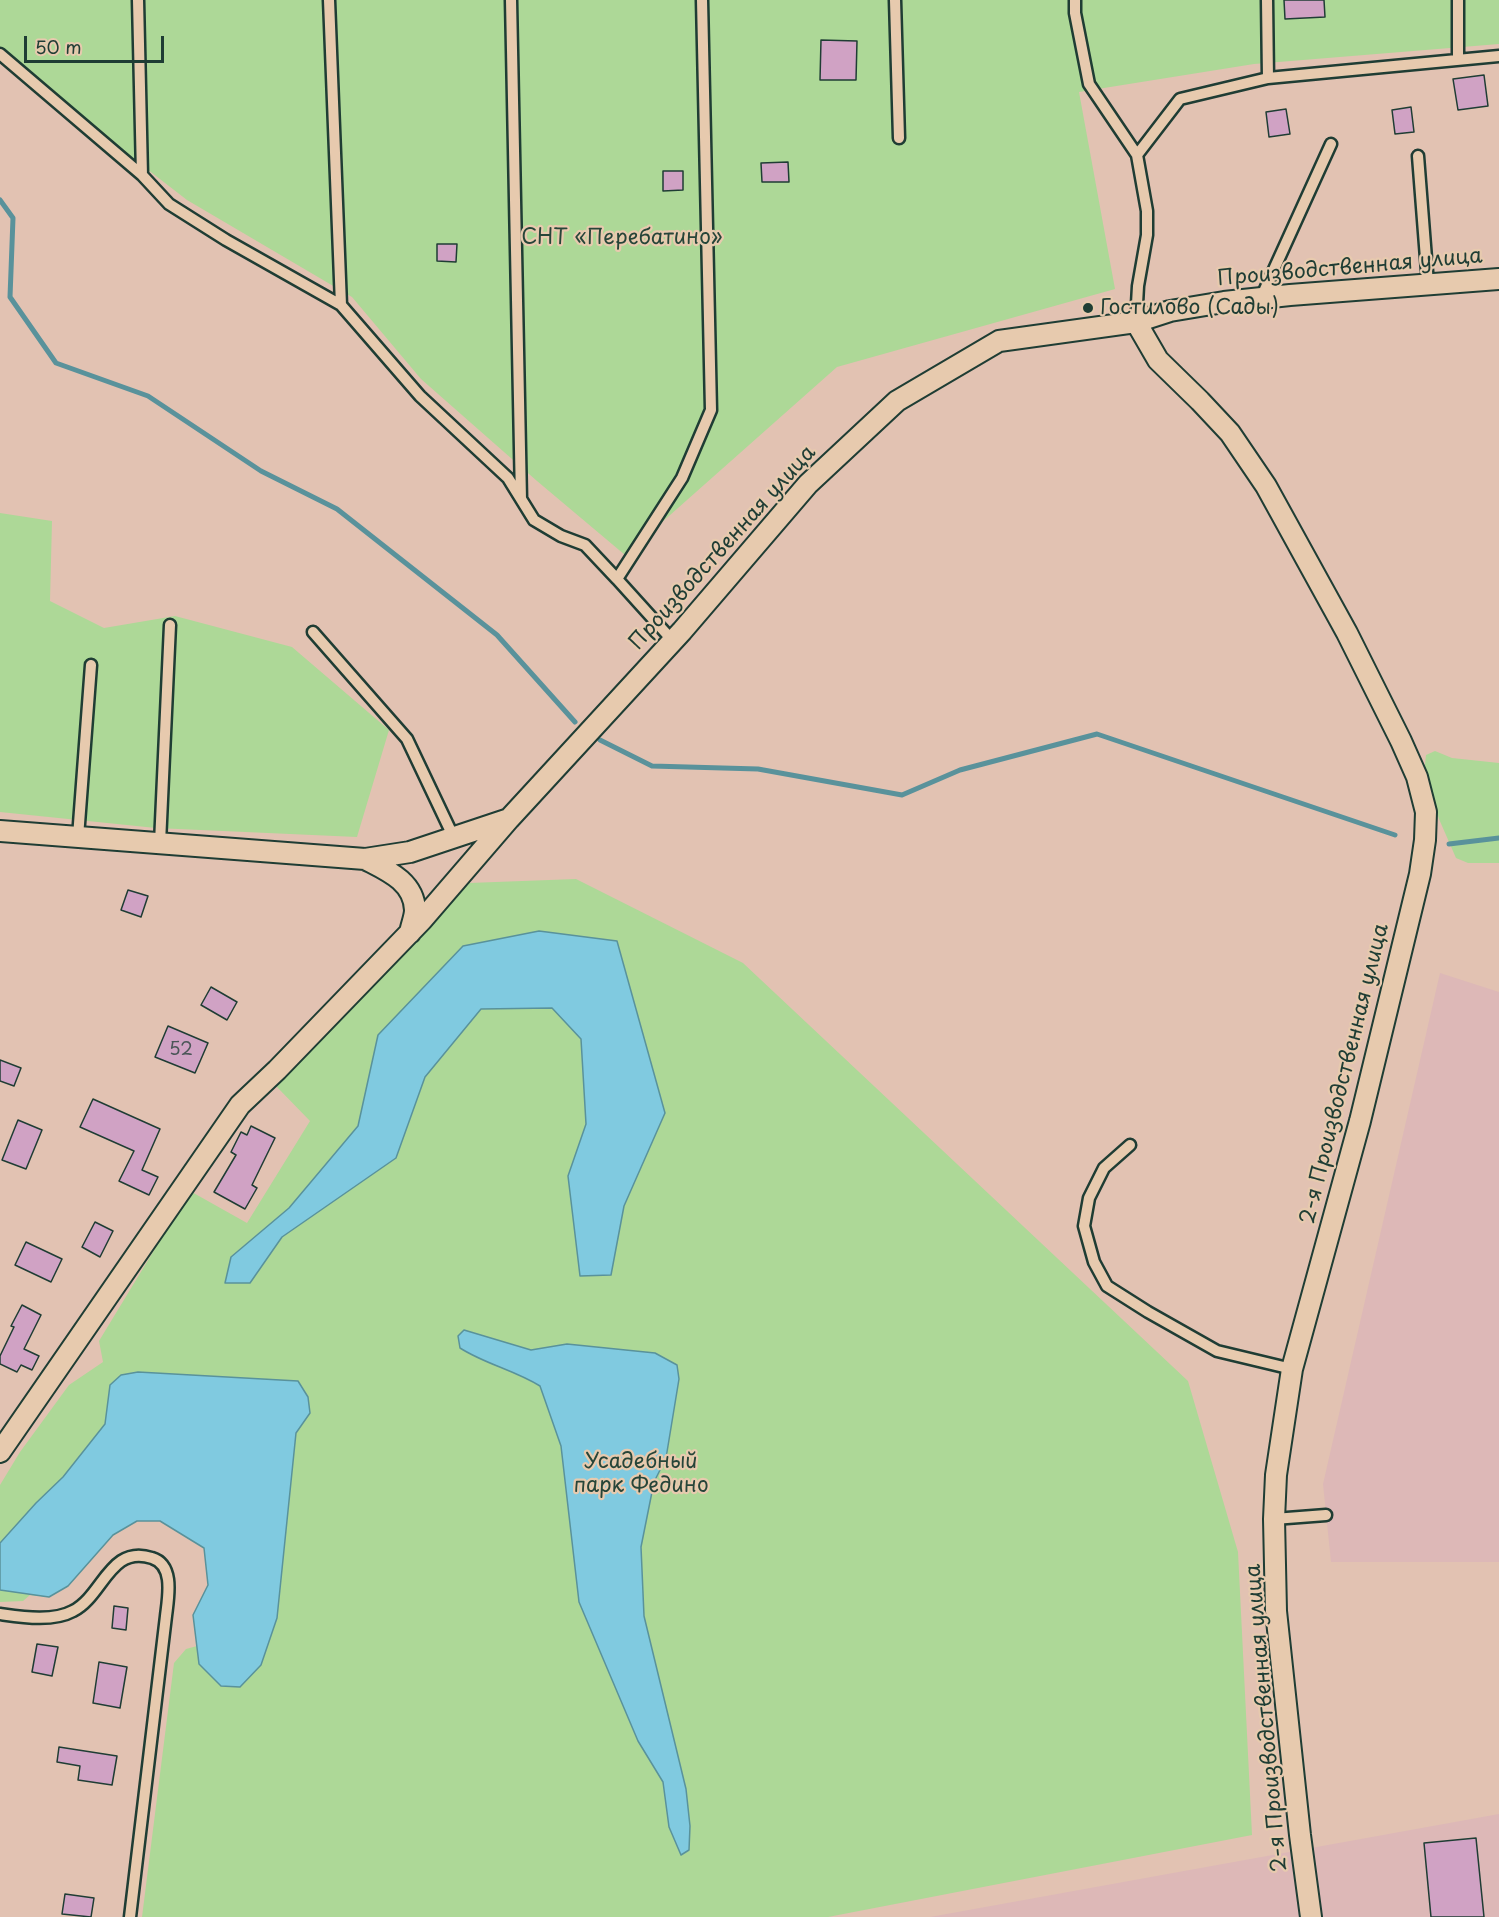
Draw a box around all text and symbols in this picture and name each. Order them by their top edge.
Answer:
scale bar [27,24,166,62]
text: 50 m [35,33,82,60]
park label: СНТ «Перебатино» [521,225,723,251]
street label: Производственная улица [1216,244,1484,292]
place label: Гостилово (Сады) [1100,295,1279,321]
marker: Гостилово (Сады) [1081,301,1095,315]
street label: Производственная улица [625,441,821,655]
street label: 2-я Производственная улица [1295,921,1395,1227]
house number: 52 [169,1039,193,1061]
park label: Усадебный парк Федино [573,1449,709,1499]
street label: 2-я Производственная улица [1241,1563,1293,1873]

